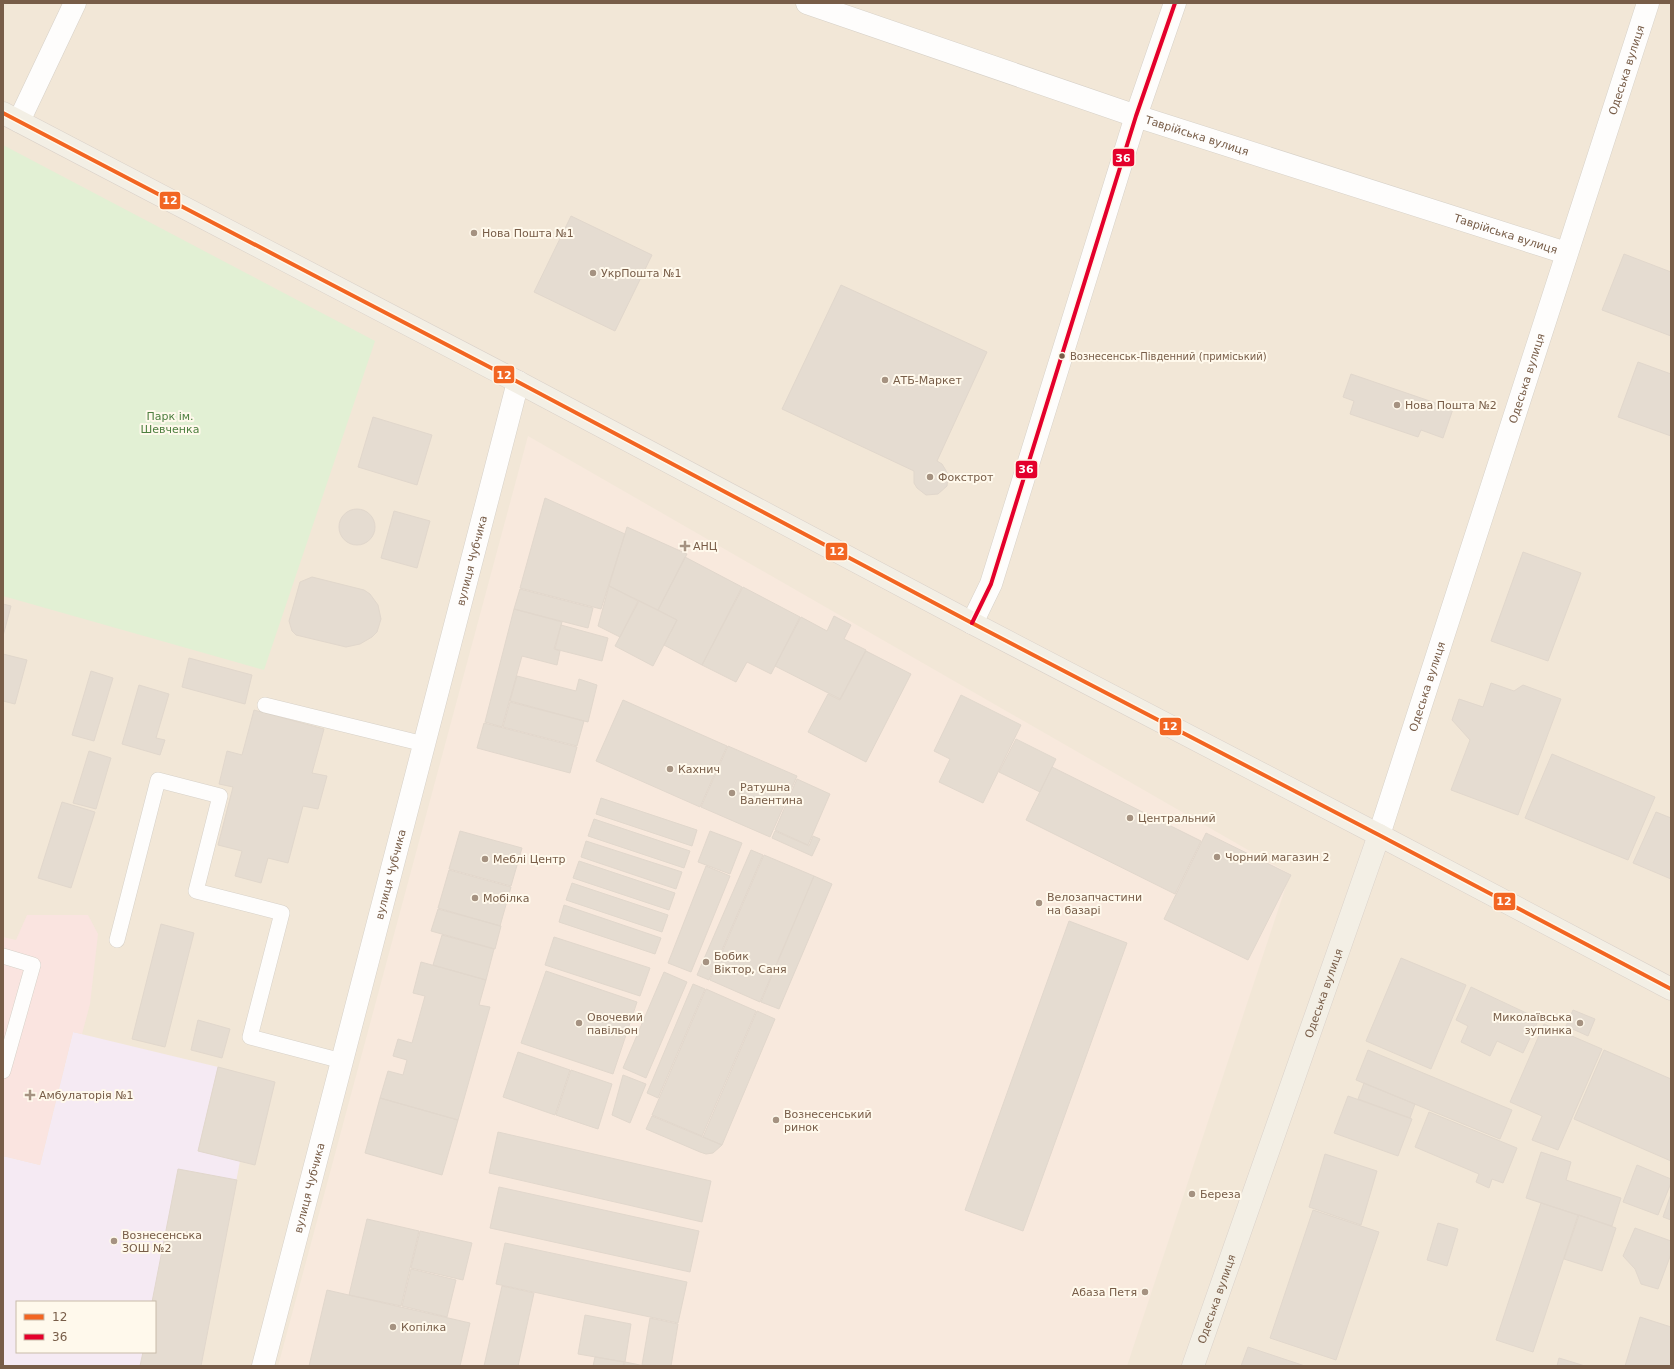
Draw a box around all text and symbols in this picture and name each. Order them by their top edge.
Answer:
street label: Одеська вулиця [1606,23,1647,117]
street label: Таврійська вулиця [1143,113,1251,158]
line badge: 36 [1112,148,1135,167]
text: 36 [1115,152,1131,165]
line badge: 12 [159,191,181,210]
text: 12 [162,194,178,207]
street label: Таврійська вулиця [1451,211,1559,256]
place label: Нова Пошта №1 [482,227,574,240]
marker: Нова Пошта №1 [469,228,479,238]
place label: УкрПошта №1 [601,267,681,280]
marker: УкрПошта №1 [588,268,598,278]
street label: Одеська вулиця [1506,332,1547,425]
marker: Вознесенськ-Південний (приміський) [1057,351,1067,361]
place label: Вознесенськ-Південний (приміський) [1070,351,1267,362]
line badge: 12 [493,365,515,384]
text: 12 [496,369,512,382]
place label: АТБ-Маркет [893,374,962,387]
marker: АТБ-Маркет [880,375,890,385]
place label: Нова Пошта №2 [1405,399,1497,412]
marker: Нова Пошта №2 [1392,400,1402,410]
park label: Парк ім. Шевченка [141,410,199,436]
line badge: 36 [1015,460,1038,479]
text: 36 [1018,463,1034,476]
place label: Фокстрот [938,471,994,484]
marker: Фокстрот [925,472,935,482]
street label: вулиця Чубчика [454,514,490,607]
place label: АНЦ [693,540,718,553]
marker: АНЦ [680,541,690,551]
line badge: 12 [825,542,848,561]
text: 12 [829,545,845,558]
street label: Одеська вулиця [1406,640,1448,733]
line badge: 12 [1159,717,1182,736]
text: 12 [1162,720,1178,733]
place label: Кахнич [678,763,720,776]
marker: Кахнич [665,764,675,774]
place label: Ратушна Валентина [740,781,803,807]
marker: Ратушна Валентина [727,788,737,798]
place label: Центральний [1138,812,1216,825]
marker: Центральний [1125,813,1135,823]
street label: вулиця Чубчика [373,828,408,921]
place label: Чорний магазин 2 [1225,851,1329,864]
marker: Чорний магазин 2 [1212,852,1222,862]
place label: Меблі Центр [493,853,566,866]
marker: Меблі Центр [480,854,490,864]
place label: Велозапчастини на базарі [1047,891,1142,917]
place label: Мобілка [483,892,529,905]
line badge: 12 [1493,892,1516,911]
marker: Мобілка [470,893,480,903]
text: 12 [1496,895,1512,908]
marker: Велозапчастини на базарі [1034,898,1044,908]
street label: Одеська вулиця [1302,947,1345,1040]
place label: Бобик Віктор, Саня [714,950,787,976]
marker: Бобик Віктор, Саня [701,957,711,967]
place label: Овочевий павільон [587,1011,643,1037]
place label: Миколаївська зупинка [1493,1011,1572,1037]
marker: Овочевий павільон [574,1018,584,1028]
marker: Миколаївська зупинка [1575,1018,1585,1028]
marker: Амбулаторія №1 [24,1089,36,1101]
place label: Амбулаторія №1 [39,1089,134,1102]
place label: Вознесенський ринок [784,1108,872,1134]
marker: Вознесенський ринок [771,1115,781,1125]
street label: вулиця Чубчика [291,1141,327,1234]
place label: Береза [1200,1188,1241,1201]
marker: Береза [1187,1189,1197,1199]
place label: Вознесенська ЗОШ №2 [122,1229,202,1255]
marker: Вознесенська ЗОШ №2 [109,1236,119,1246]
street label: Одеська вулиця [1195,1253,1238,1345]
place label: Абаза Петя [1072,1286,1137,1299]
marker: Абаза Петя [1140,1287,1150,1297]
legend [16,1301,156,1353]
text: 12 [52,1310,67,1324]
place label: Копілка [401,1321,446,1334]
marker: Копілка [388,1322,398,1332]
text: 36 [52,1330,67,1344]

